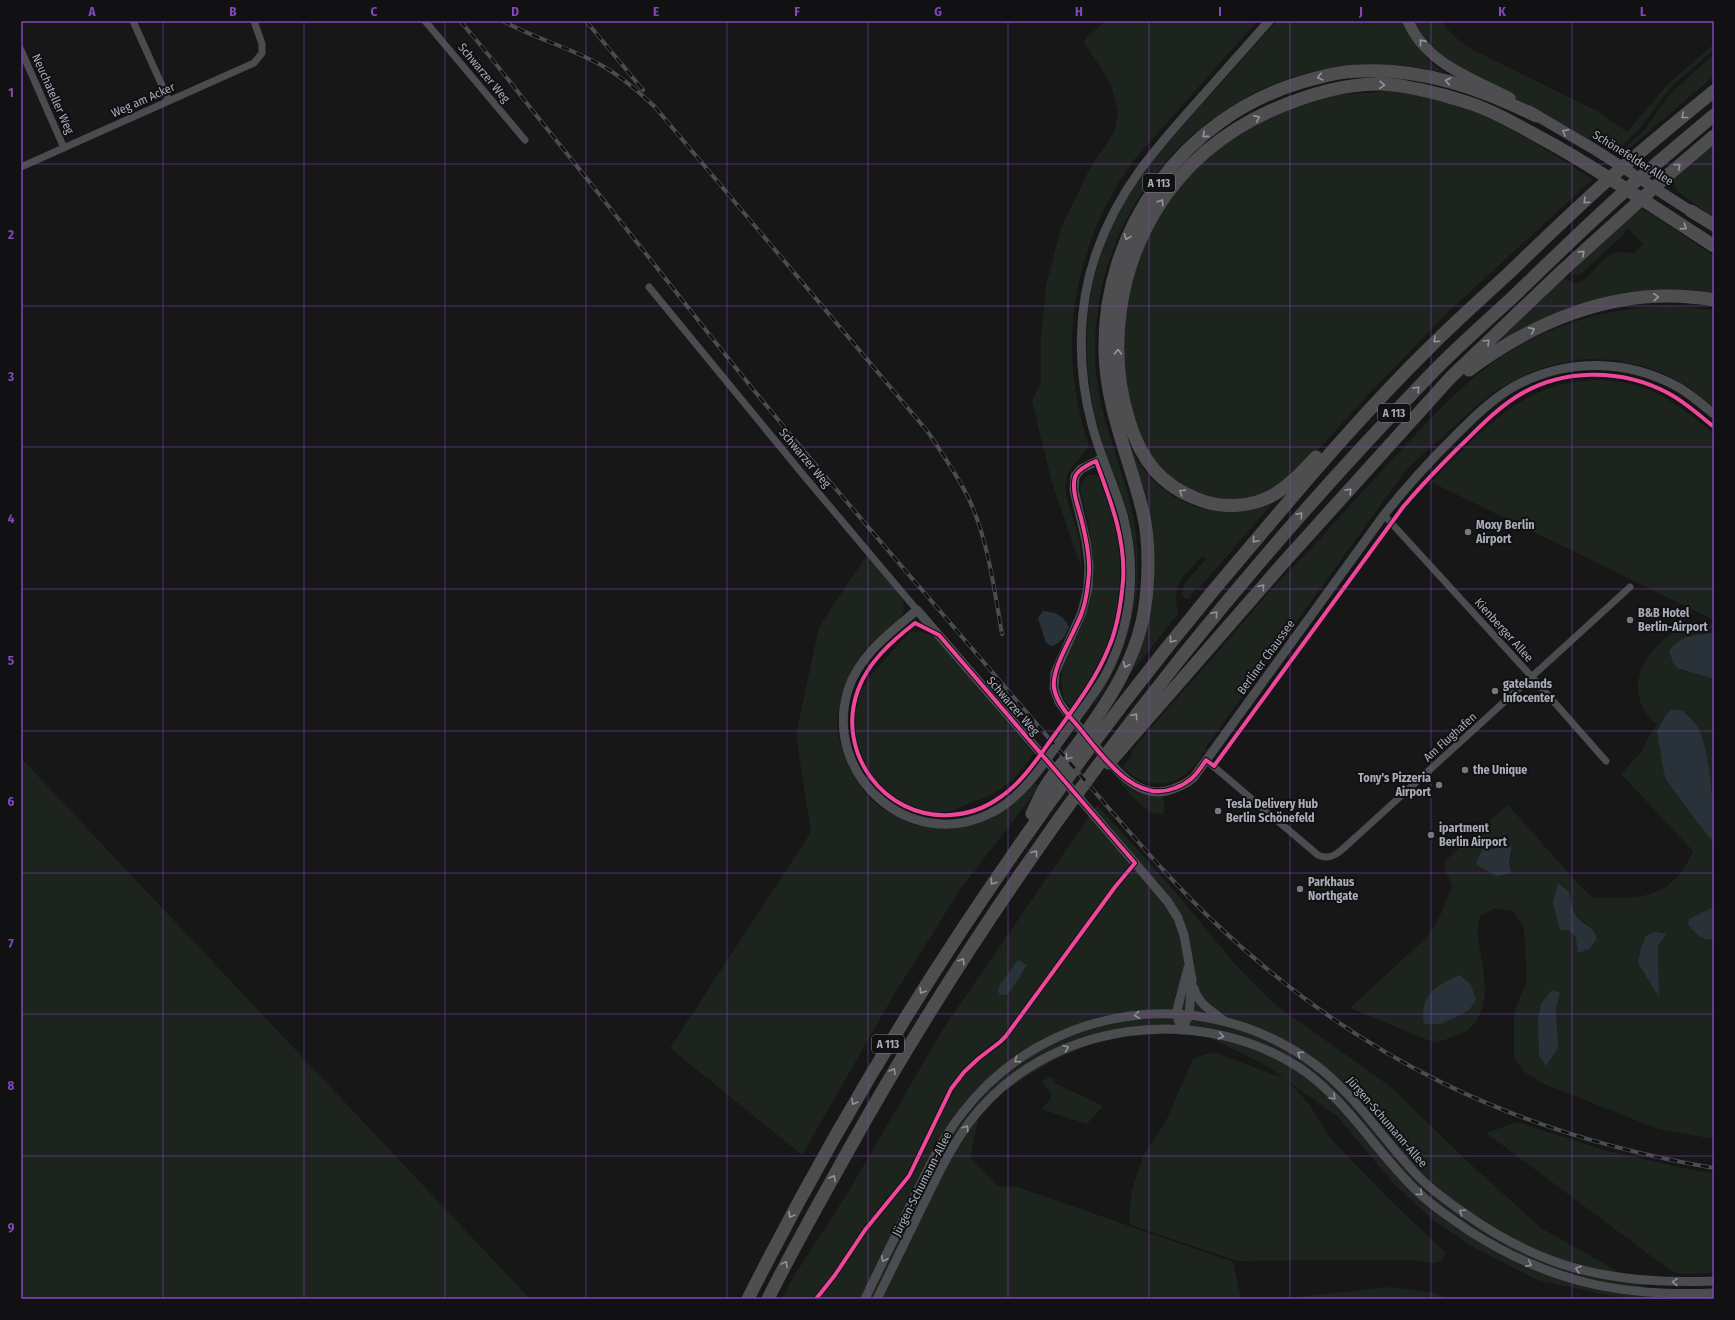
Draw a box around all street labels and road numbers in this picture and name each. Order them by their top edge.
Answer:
street label: Schwarzer Weg [455,41,513,106]
street label: Neuchateller Weg [29,52,77,137]
street label: Weg am Acker [109,79,178,120]
street label: Schönefelder Allee [1590,128,1676,188]
road number: A 113 [1143,174,1175,192]
road number: A 113 [1378,404,1410,422]
street label: Schwarzer Weg [776,426,834,491]
street label: Kienberger Allee [1472,595,1536,665]
street label: Berliner Chaussee [1234,617,1298,697]
street label: Schwarzer Weg [984,674,1042,738]
street label: Am Flughafen [1421,710,1479,764]
road number: A 113 [872,1035,904,1053]
street label: Jürgen-Schumann-Allee [1344,1074,1430,1170]
street label: Jürgen-Schumann-Allee [890,1129,954,1239]

